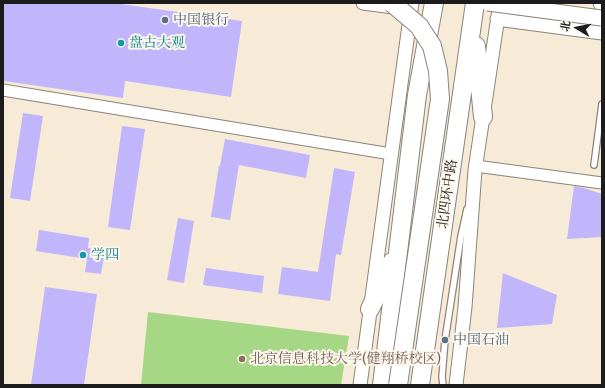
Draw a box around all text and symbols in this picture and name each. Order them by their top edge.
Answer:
north arrow [557,8,597,48]
place label: 中国银行 [173,12,229,28]
marker: 中国银行 [160,15,170,25]
text: 北 [556,19,574,33]
place label: 盘古大观 [129,35,185,51]
marker: 盘古大观 [116,38,126,48]
street label: 北四环中路 [435,158,461,230]
place label: 学四 [91,247,119,263]
marker: 学四 [78,250,88,260]
place label: 中国石油 [453,332,509,348]
marker: 中国石油 [440,335,450,345]
place label: 北京信息科技大学(健翔桥校区) [250,351,441,367]
marker: 北京信息科技大学(健翔桥校区) [237,354,247,364]

